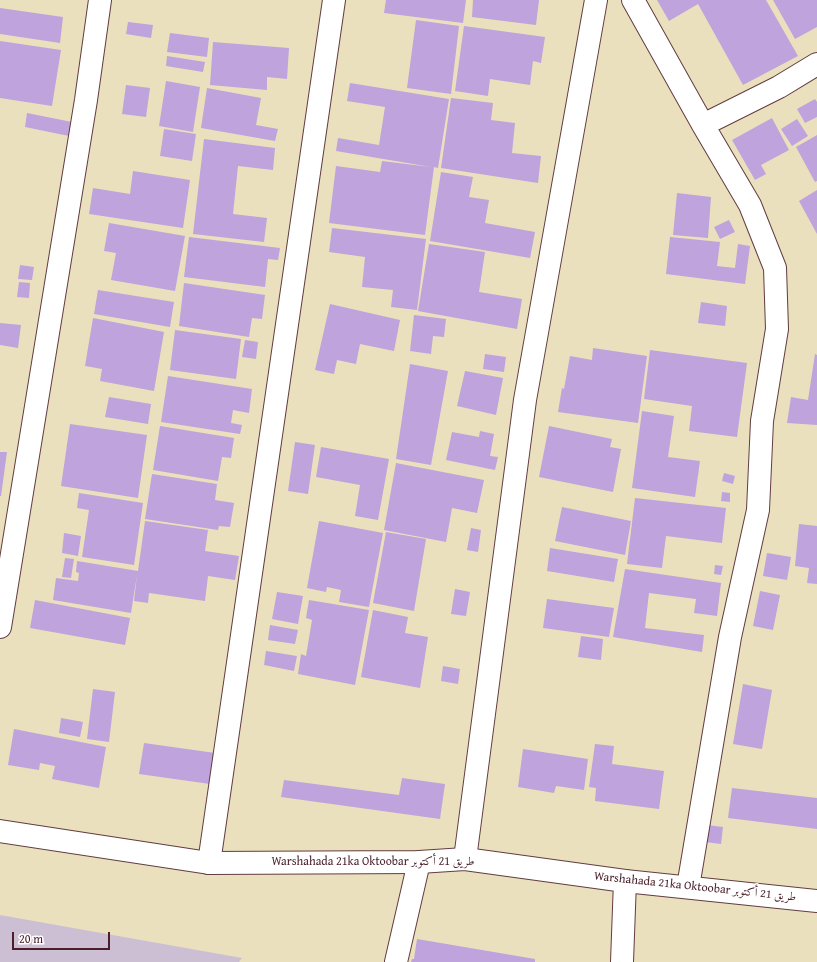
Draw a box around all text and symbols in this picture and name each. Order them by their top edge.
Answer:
street label: Warshahada 21ka Oktoobar طريق 21 أكتوبر [271,855,475,869]
street label: Warshahada 21ka Oktoobar طريق 21 أكتوبر [593,869,797,905]
scale bar [14,924,112,950]
text: 20 m [19,930,43,947]

